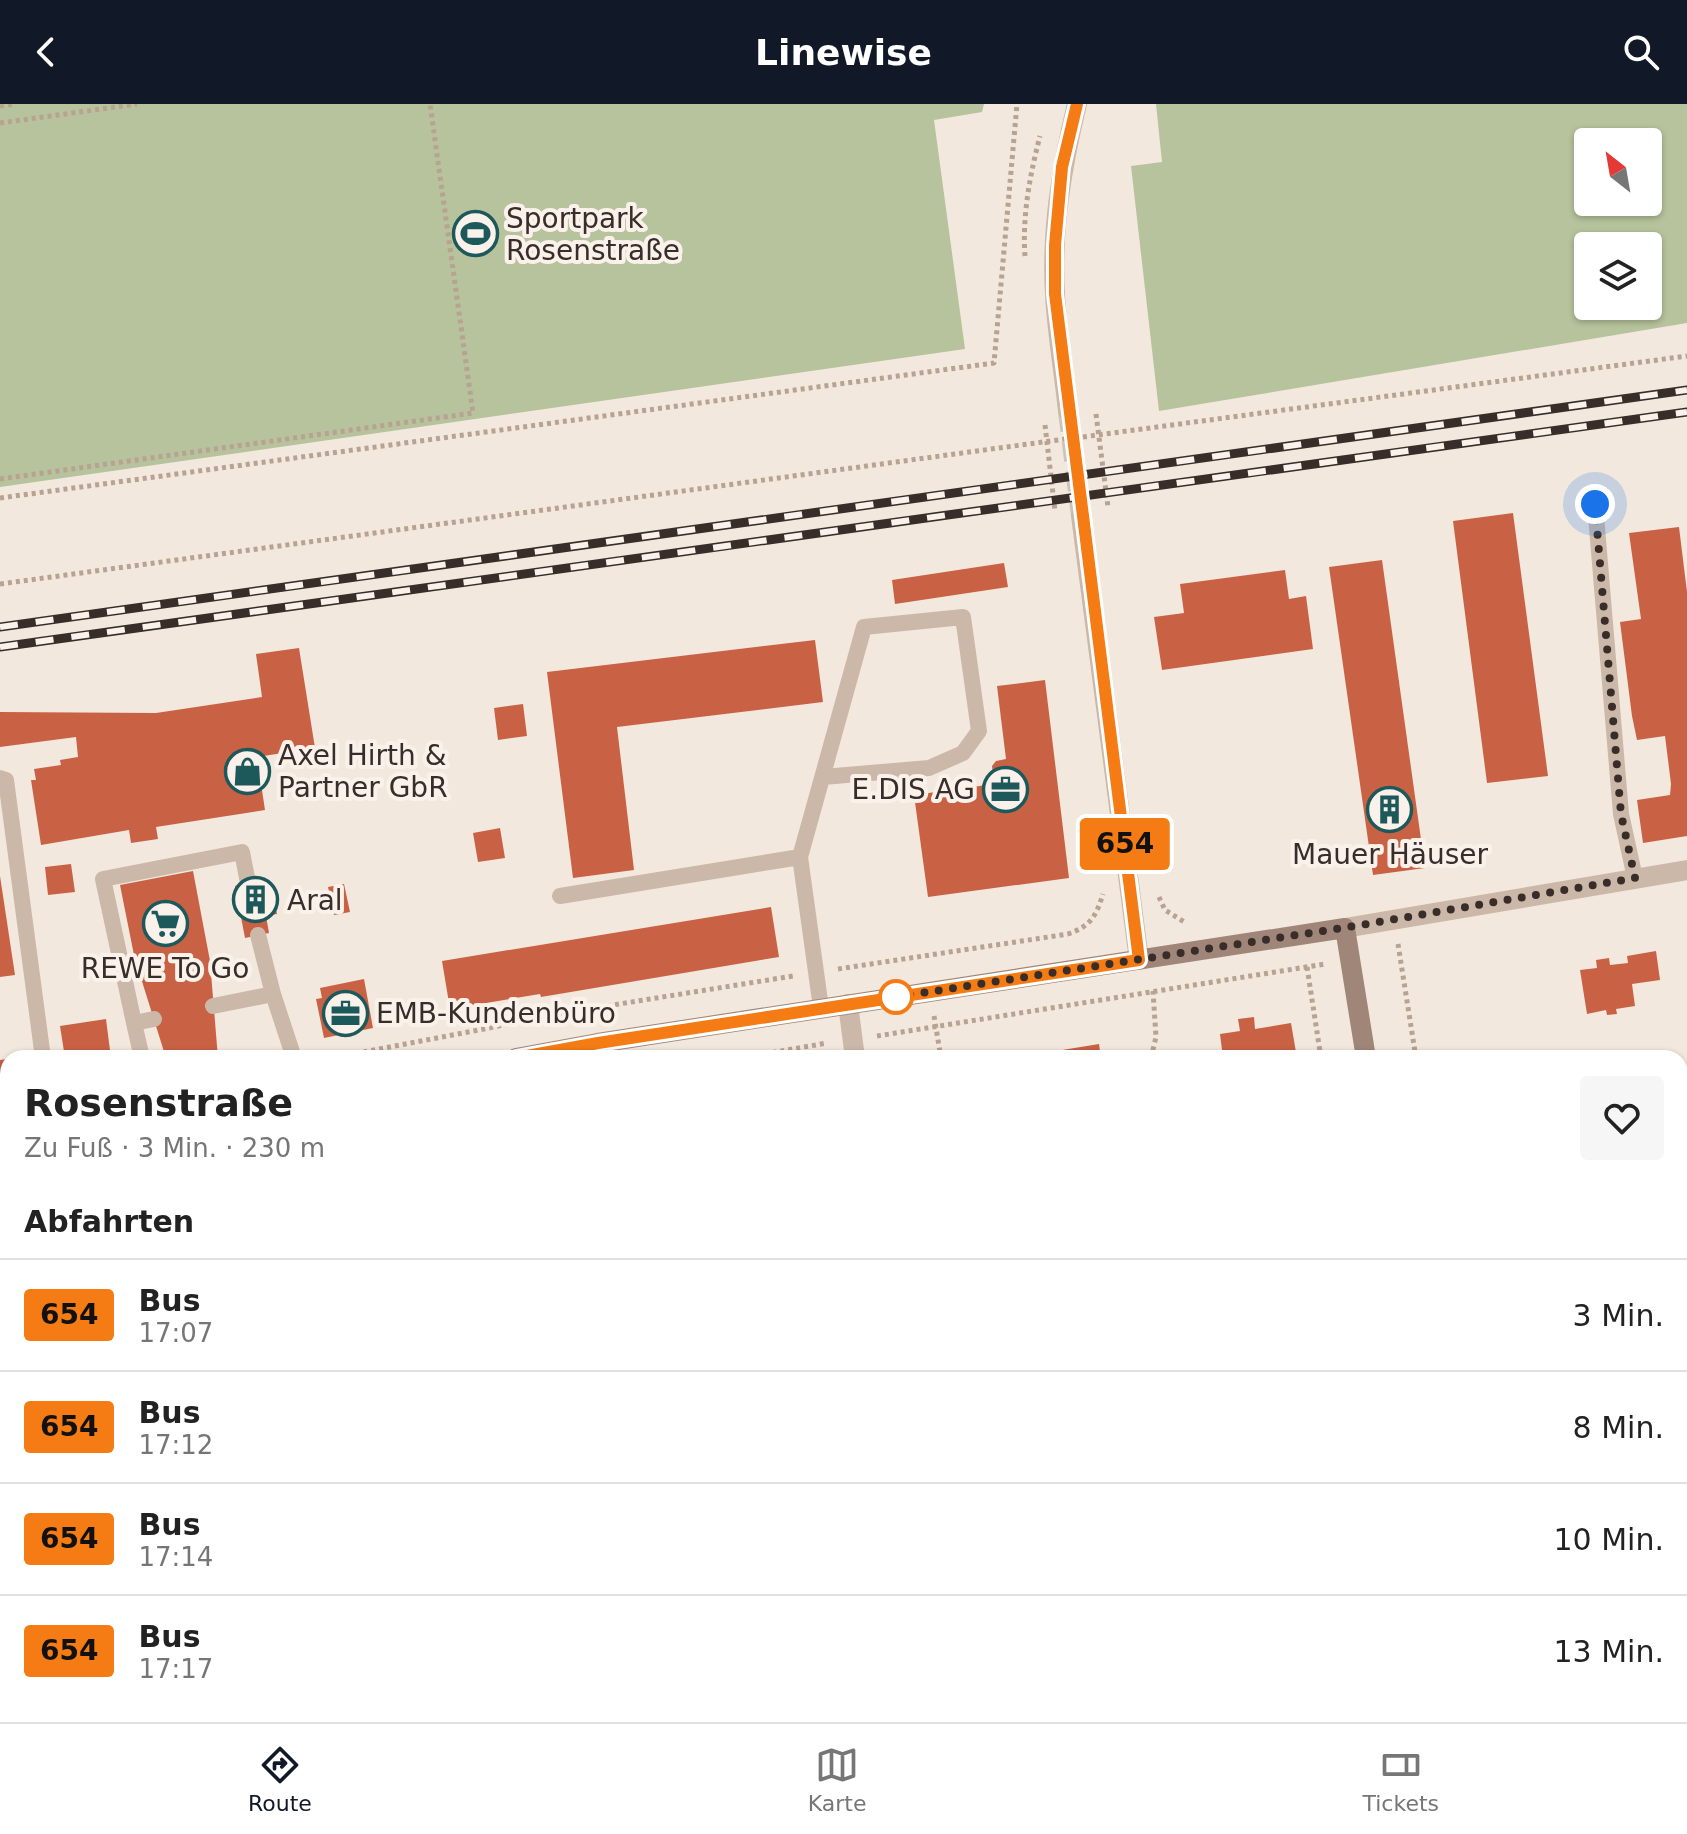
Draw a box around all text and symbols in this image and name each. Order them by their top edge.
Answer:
icon: back [24,30,68,74]
icon: search [1619,30,1663,74]
text: Linewise [755,32,932,73]
north arrow [1574,128,1662,216]
map controls [1574,128,1662,320]
place label: Sportpark Rosenstraße [506,202,680,267]
sports icon: Sportpark Rosenstraße [451,210,499,258]
button: layers [1574,232,1662,320]
your location [1575,484,1615,524]
place label: Axel Hirth & Partner GbR [278,739,448,804]
shop icon: Axel Hirth & Partner GbR [223,747,271,795]
office icon: E.DIS AG [982,765,1030,813]
place label: E.DIS AG [852,773,975,806]
building icon: Mauer Häuser [1366,786,1414,834]
line badge: 654 [1079,818,1171,870]
text: 654 [1096,827,1154,860]
place label: Mauer Häuser [1292,838,1488,871]
building icon: Aral [232,876,280,924]
place label: Aral [287,884,343,917]
supermarket icon: REWE To Go [141,899,189,947]
place label: REWE To Go [81,952,249,985]
unlabelled marker [879,980,913,1014]
office icon: EMB-Kundenbüro [321,989,369,1037]
place label: EMB-Kundenbüro [376,997,616,1030]
button: heart [1580,1076,1664,1160]
text: Rosenstraße [24,1081,293,1125]
text: Zu Fuß · 3 Min. · 230 m [24,1133,325,1163]
text: Abfahrten [24,1204,194,1239]
text: Bus [138,1283,201,1318]
text: 654 [40,1298,98,1331]
text: 3 Min. [1573,1298,1664,1333]
text: 17:07 [138,1318,213,1348]
text: Bus [138,1395,201,1430]
text: 654 [40,1410,98,1443]
text: 8 Min. [1573,1410,1664,1445]
text: 17:12 [138,1430,213,1460]
text: Bus [138,1507,201,1542]
text: 654 [40,1522,98,1555]
text: 10 Min. [1554,1522,1664,1557]
text: 17:14 [138,1542,213,1572]
text: Bus [138,1619,201,1654]
text: 654 [40,1634,98,1667]
text: 13 Min. [1554,1634,1664,1669]
text: 17:17 [138,1654,213,1684]
tab: Route [248,1743,312,1816]
tab: Karte [808,1743,867,1816]
tab: Tickets [1362,1743,1439,1816]

